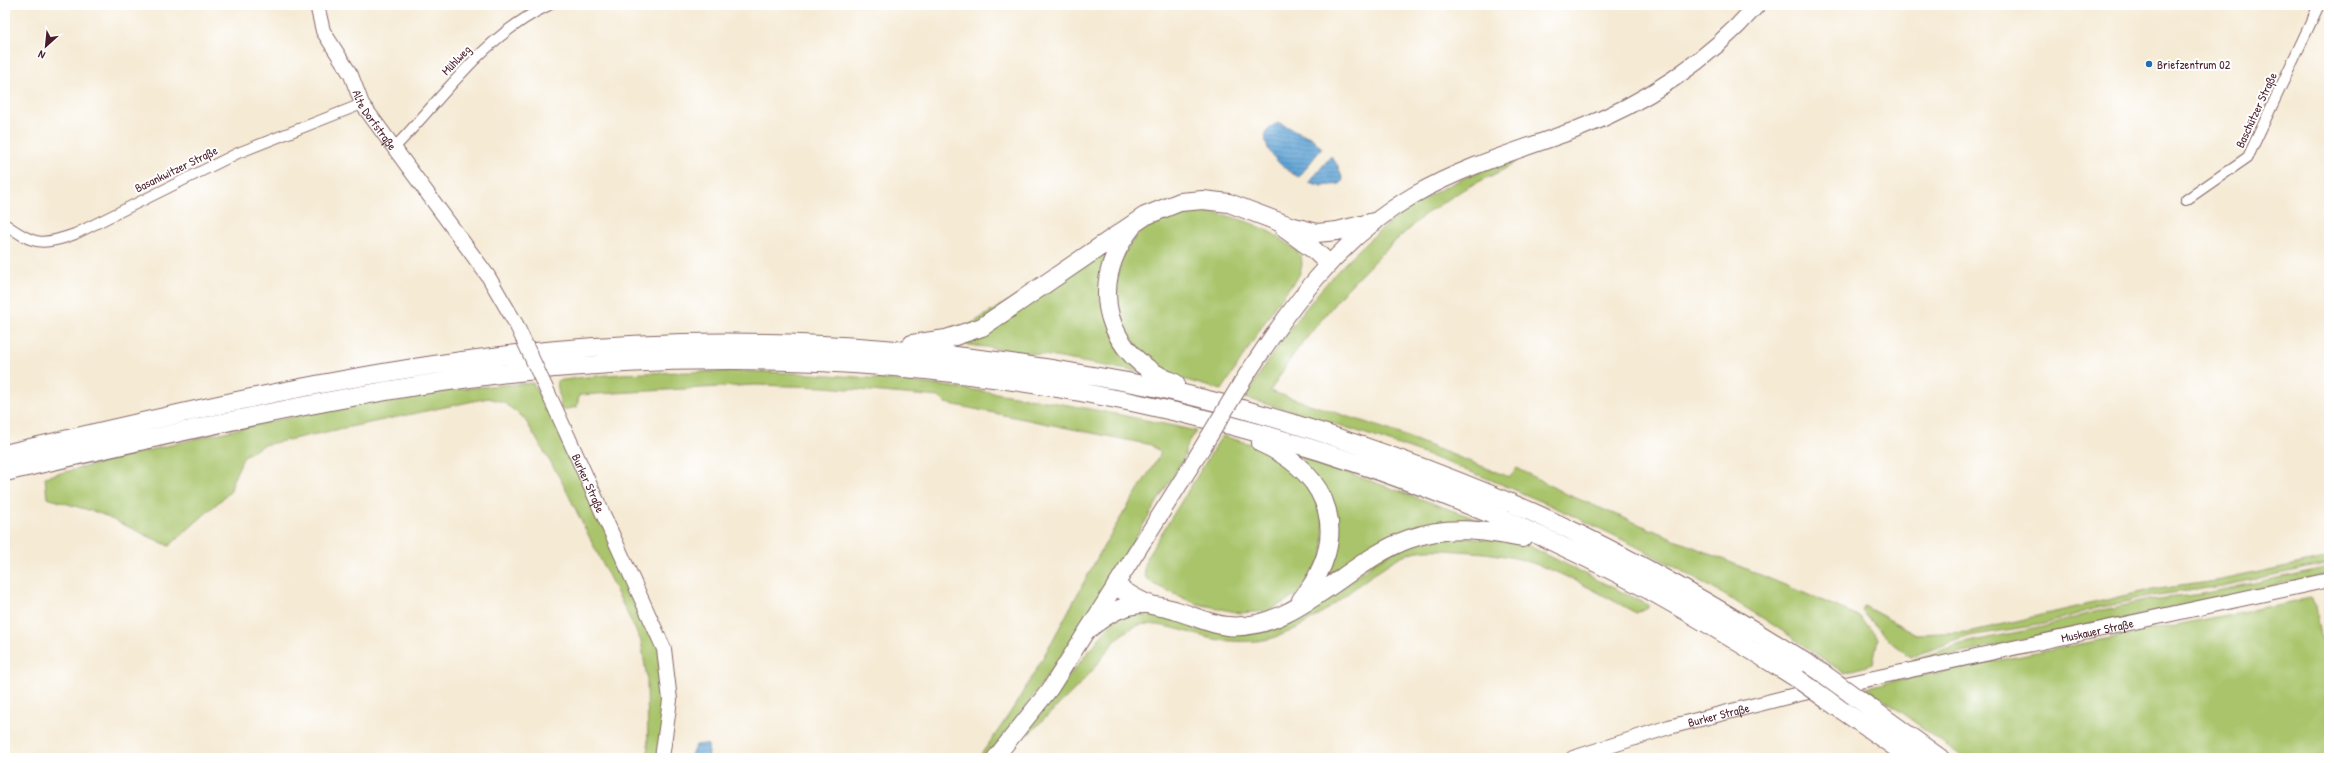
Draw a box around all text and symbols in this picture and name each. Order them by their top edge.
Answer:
north arrow [26,26,66,66]
street label: Mühlweg [437,41,475,79]
text: N [36,47,47,62]
place label: Briefzentrum 02 [2157,56,2231,73]
marker: Briefzentrum 02 [2144,59,2154,69]
street label: Baschützer Straße [2231,69,2281,150]
street label: Alte Dorfstraße [349,87,401,153]
street label: Basankwitzer Straße [132,141,220,196]
street label: Burker Straße [568,451,610,515]
street label: Muskauer Straße [2060,614,2135,646]
street label: Burker Straße [1686,698,1751,730]

